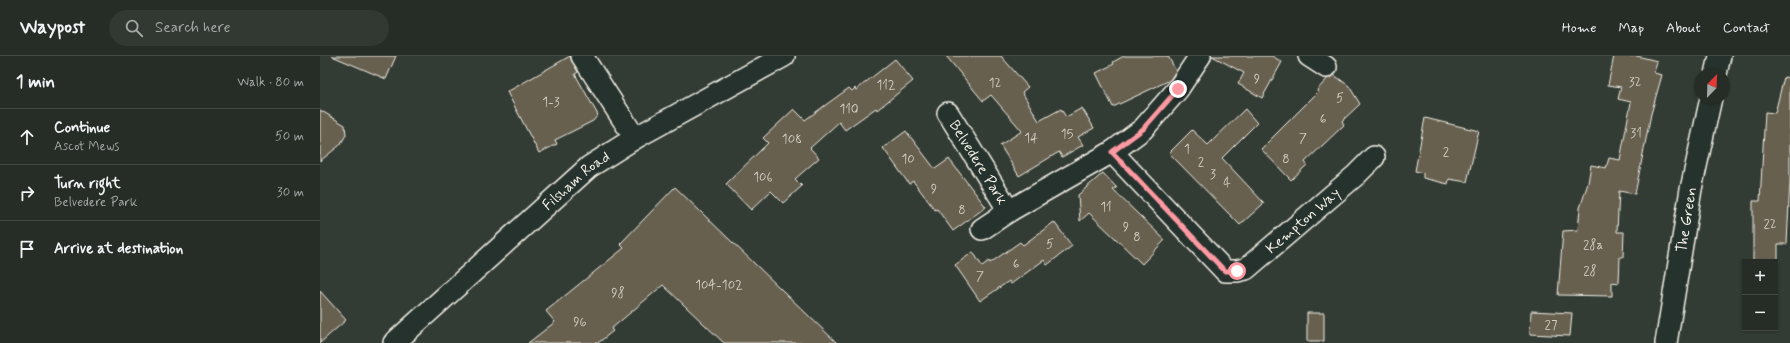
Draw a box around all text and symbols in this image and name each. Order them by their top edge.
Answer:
search box [109,10,389,46]
text: Waypost [20,15,85,40]
icon: search [123,17,145,39]
text: Search here [155,18,231,38]
text: Home [1562,19,1596,37]
text: Map [1618,19,1644,37]
text: About [1666,19,1701,37]
text: Contact [1723,19,1770,37]
north arrow [1694,68,1730,104]
text: 1 min [16,71,55,93]
house number: 9 [1254,71,1260,88]
text: Walk · 80 m [237,74,304,91]
house number: 32 [1629,74,1642,91]
house number: 12 [989,75,1001,92]
house number: 112 [876,77,896,94]
route end [1169,80,1187,98]
house number: 5 [1336,90,1344,107]
house number: 1-3 [542,94,560,111]
house number: 110 [839,101,859,118]
house number: 6 [1320,111,1327,128]
street label: Belvedere Park [944,117,1012,209]
text: Continue [54,118,110,138]
house number: 31 [1630,125,1642,142]
icon: ahead [16,126,38,148]
house number: 15 [1061,126,1073,143]
text: 50 m [275,128,304,145]
house number: 14 [1024,130,1038,147]
house number: 7 [1299,130,1307,147]
house number: 108 [782,131,802,148]
text: Ascot Mews [54,138,119,155]
house number: 1 [1184,141,1190,158]
house number: 2 [1443,144,1450,161]
street label: Filsham Road [538,147,614,215]
house number: 10 [901,151,915,168]
house number: 8 [1282,151,1290,168]
house number: 2 [1198,154,1205,171]
house number: 3 [1210,166,1216,183]
house number: 106 [753,169,773,186]
text: Turn right [54,174,121,194]
house number: 4 [1223,175,1231,192]
house number: 9 [931,181,937,198]
icon: right [16,182,38,204]
text: 30 m [277,184,304,201]
street label: Kempton Way [1262,184,1345,259]
street label: The Green [1672,186,1702,254]
text: Belvedere Park [54,194,137,211]
house number: 11 [1100,199,1112,216]
house number: 8 [958,202,966,219]
house number: 22 [1763,216,1777,233]
house number: 9 [1123,219,1129,236]
house number: 8 [1133,229,1141,246]
house number: 5 [1046,236,1054,253]
house number: 28a [1583,237,1603,254]
icon: arrive [16,238,38,260]
text: Arrive at destination [54,239,183,259]
house number: 6 [1013,256,1020,273]
map controls [1742,259,1778,331]
button: + [1742,259,1778,295]
route start [1228,262,1246,280]
house number: 28 [1583,263,1597,280]
house number: 7 [976,268,984,285]
house number: 104-102 [695,277,743,294]
house number: 98 [611,285,625,302]
button: − [1742,295,1778,331]
house number: 96 [573,314,587,331]
house number: 27 [1545,317,1558,334]

